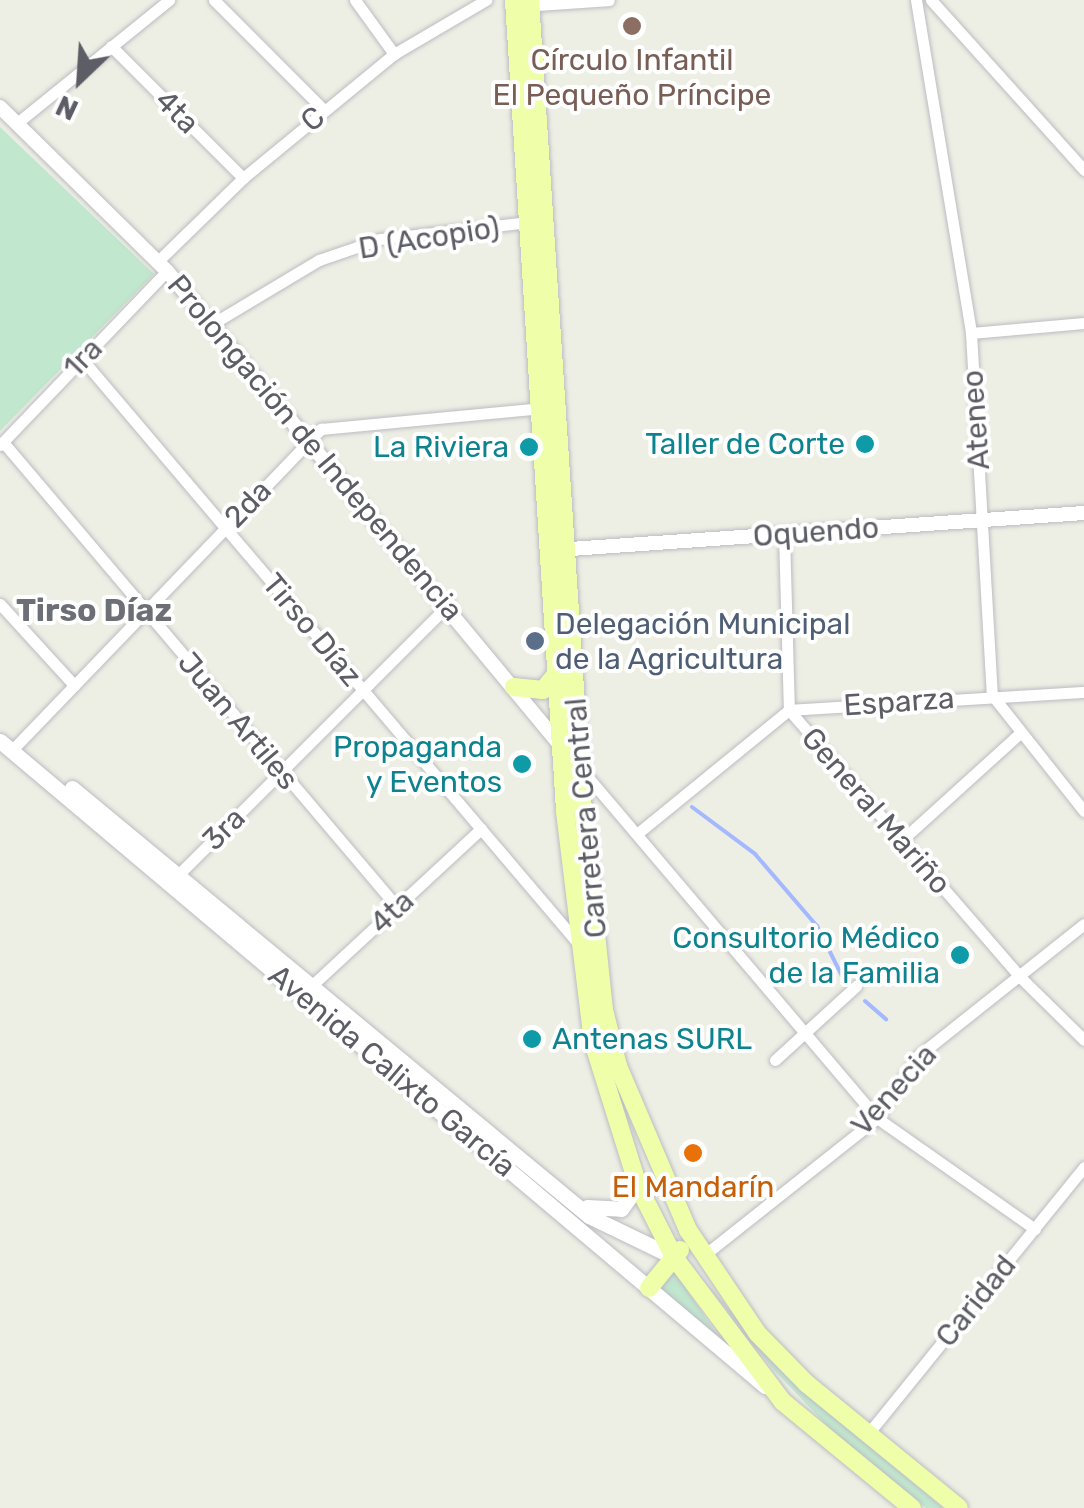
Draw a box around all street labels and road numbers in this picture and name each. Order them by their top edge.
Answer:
street label: 4ta [148,83,206,141]
street label: C [294,99,332,139]
street label: D (Acopio) [356,209,502,267]
street label: Prolongación de Independencia [160,268,470,628]
street label: 1ra [56,331,110,385]
street label: Ateneo [955,369,997,471]
street label: 2da [217,473,279,535]
street label: Oquendo [752,510,880,554]
street label: Tirso Díaz [255,567,369,693]
street label: Juan Artiles [170,645,306,797]
street label: Esparza [842,680,956,724]
street label: Carretera Central [558,696,614,940]
street label: General Mariño [794,720,958,902]
street label: 3ra [195,800,253,858]
street label: 4ta [363,883,421,941]
street label: Avenida Calixto García [261,957,523,1185]
street label: Venecia [844,1037,944,1143]
street label: Caridad [928,1248,1024,1354]

